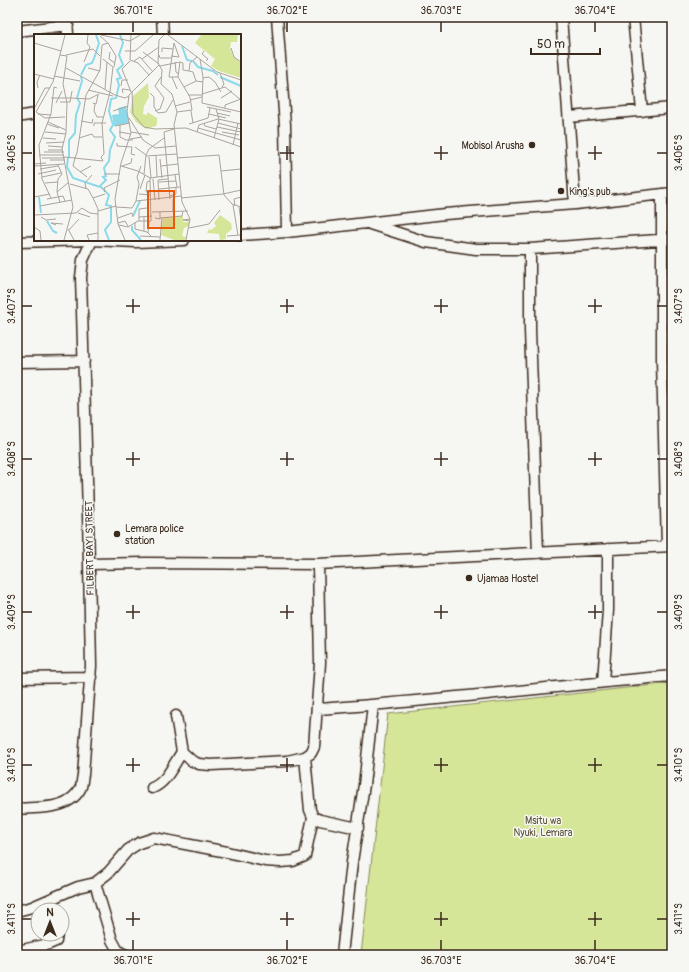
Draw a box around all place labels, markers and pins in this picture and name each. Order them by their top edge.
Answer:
place label: Mobisol Arusha [461,140,524,152]
marker: Mobisol Arusha [527,140,537,150]
marker: King's pub [556,186,566,196]
place label: King's pub [569,186,611,198]
place label: Lemara police station [125,523,184,547]
marker: Lemara police station [112,529,122,539]
marker: Ujamaa Hostel [464,573,474,583]
place label: Ujamaa Hostel [477,573,538,585]

